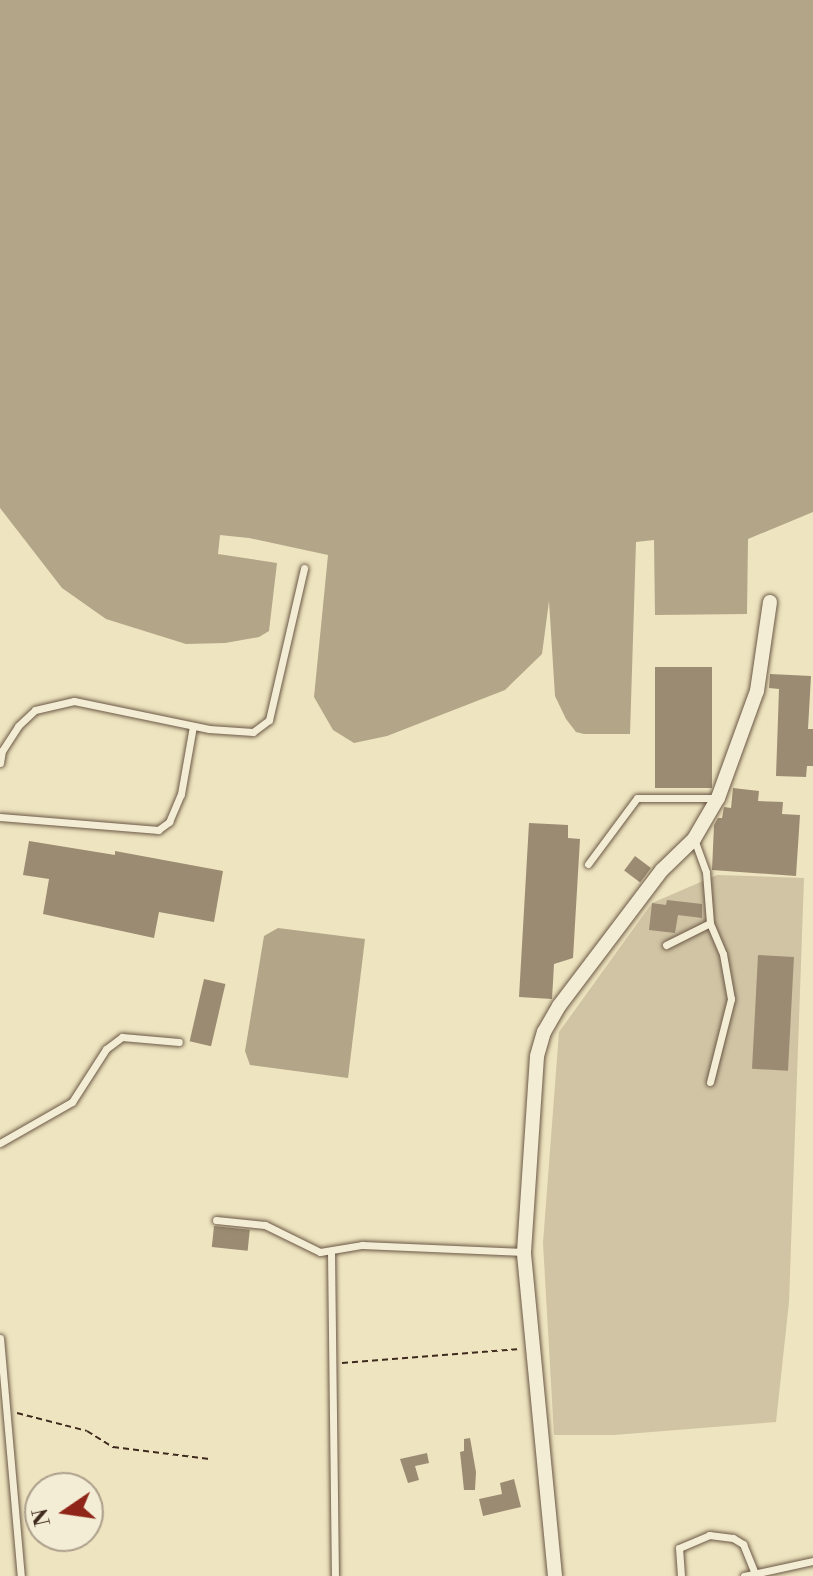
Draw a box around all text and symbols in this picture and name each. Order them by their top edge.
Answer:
north arrow [24,1472,104,1552]
text: N [27,1506,57,1529]

